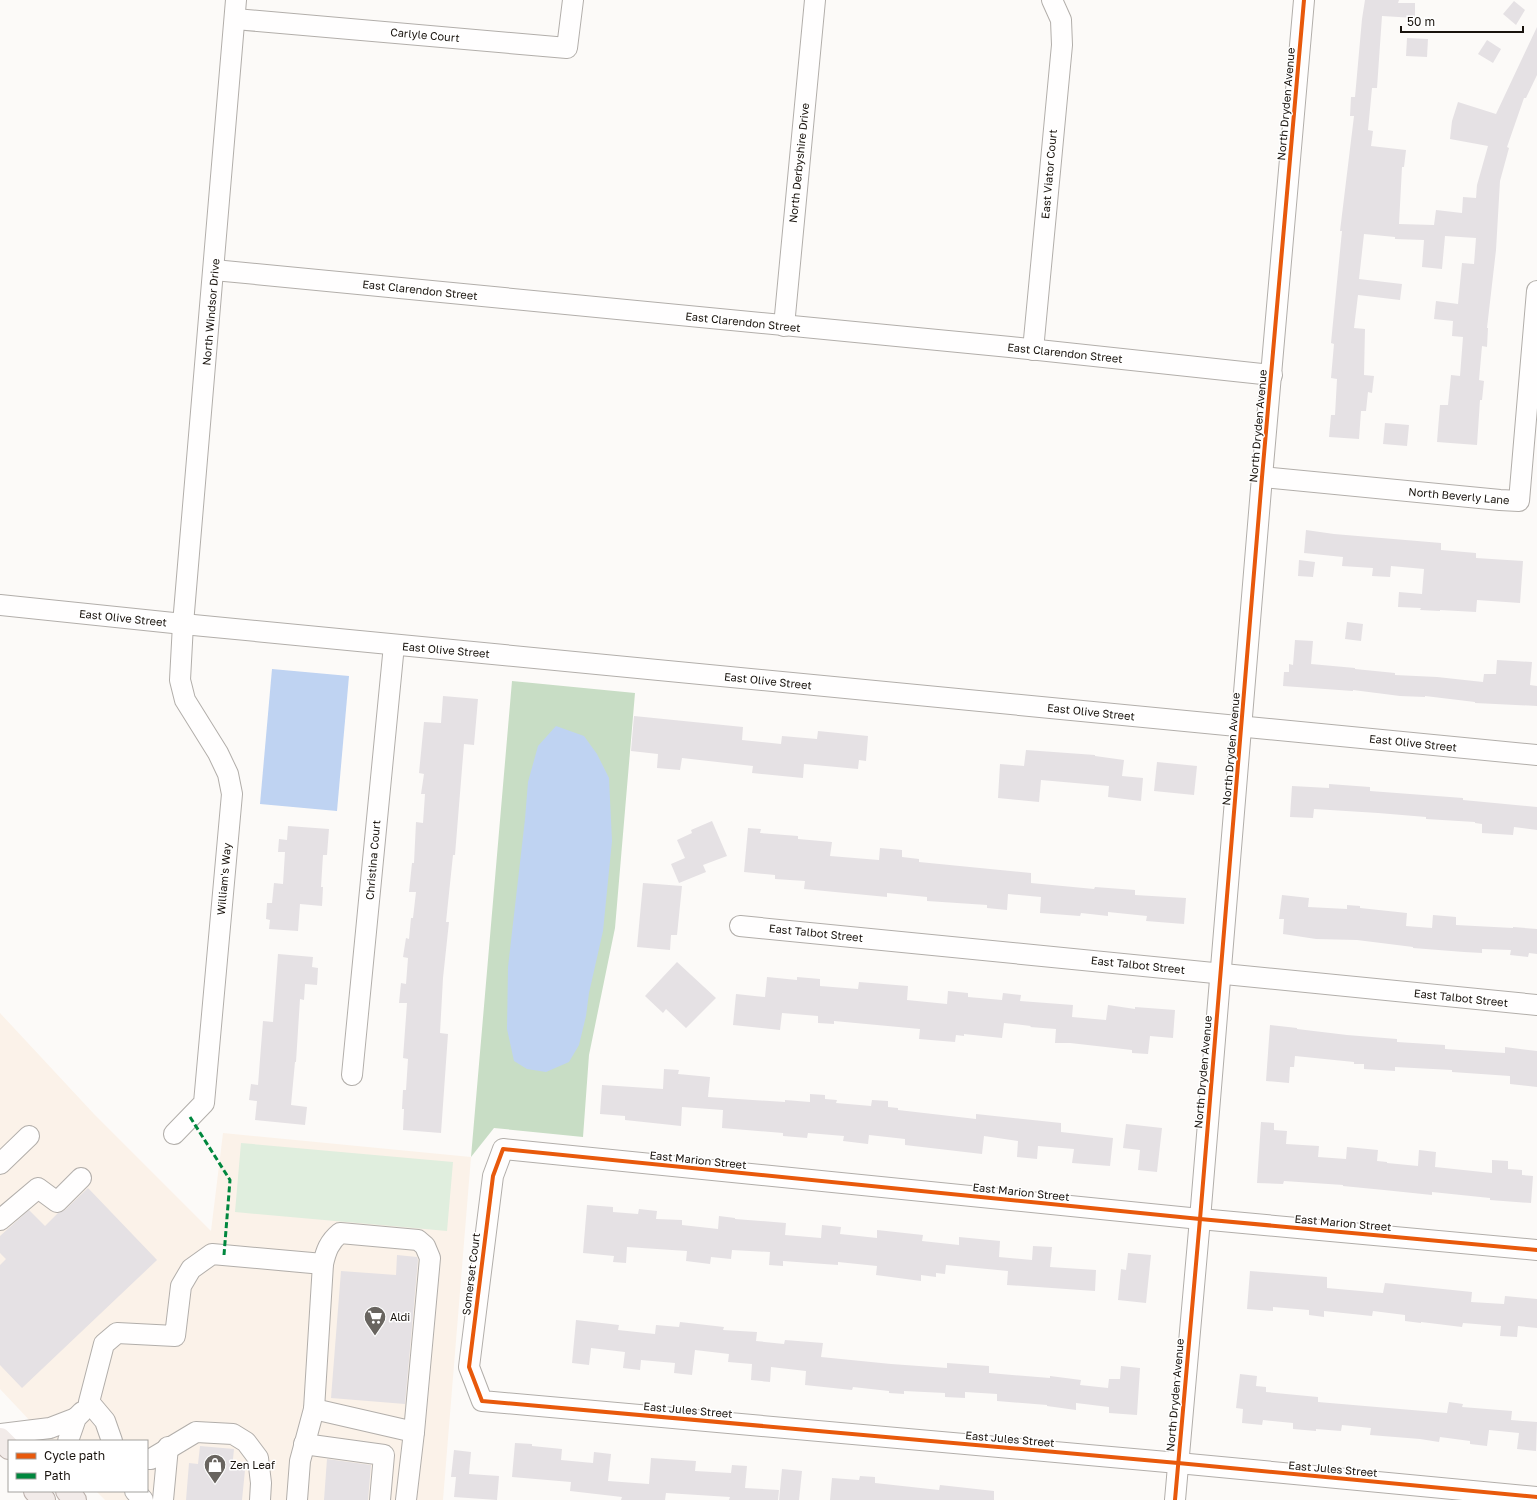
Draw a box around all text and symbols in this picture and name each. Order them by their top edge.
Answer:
scale bar [1401,8,1523,34]
text: 50 m [1407,14,1435,29]
street label: Carlyle Court [390,25,460,44]
street label: North Dryden Avenue [1274,47,1297,161]
street label: North Derbyshire Drive [786,102,811,224]
street label: East Viator Court [1038,129,1059,219]
street label: North Windsor Drive [199,258,222,366]
street label: East Clarendon Street [362,277,478,302]
street label: East Clarendon Street [685,309,801,334]
street label: East Clarendon Street [1007,340,1123,365]
street label: North Dryden Avenue [1246,369,1269,483]
street label: North Beverly Lane [1408,485,1510,506]
street label: East Olive Street [79,606,168,629]
street label: East Olive Street [402,639,490,660]
street label: East Olive Street [724,669,813,692]
street label: North Dryden Avenue [1219,692,1242,806]
street label: East Olive Street [1047,700,1136,723]
street label: East Olive Street [1369,731,1458,754]
street label: Christina Court [363,820,382,900]
street label: William's Way [214,842,233,916]
street label: East Talbot Street [768,921,864,944]
street label: East Talbot Street [1090,953,1186,976]
street label: East Talbot Street [1413,986,1509,1009]
street label: North Dryden Avenue [1191,1015,1214,1129]
street label: East Marion Street [649,1148,747,1171]
street label: East Marion Street [972,1180,1070,1203]
street label: East Marion Street [1294,1212,1392,1233]
street label: Somerset Court [459,1232,482,1316]
supermarket icon: Aldi [362,1304,388,1337]
place label: Aldi [390,1310,410,1323]
street label: North Dryden Avenue [1163,1338,1186,1452]
street label: East Jules Street [643,1399,733,1420]
street label: East Jules Street [965,1428,1055,1449]
legend [8,1440,148,1492]
text: Cycle path [44,1448,105,1463]
shop icon: Zen Leaf [202,1452,228,1485]
place label: Zen Leaf [230,1458,275,1471]
street label: East Jules Street [1288,1458,1378,1479]
text: Path [44,1468,71,1483]

